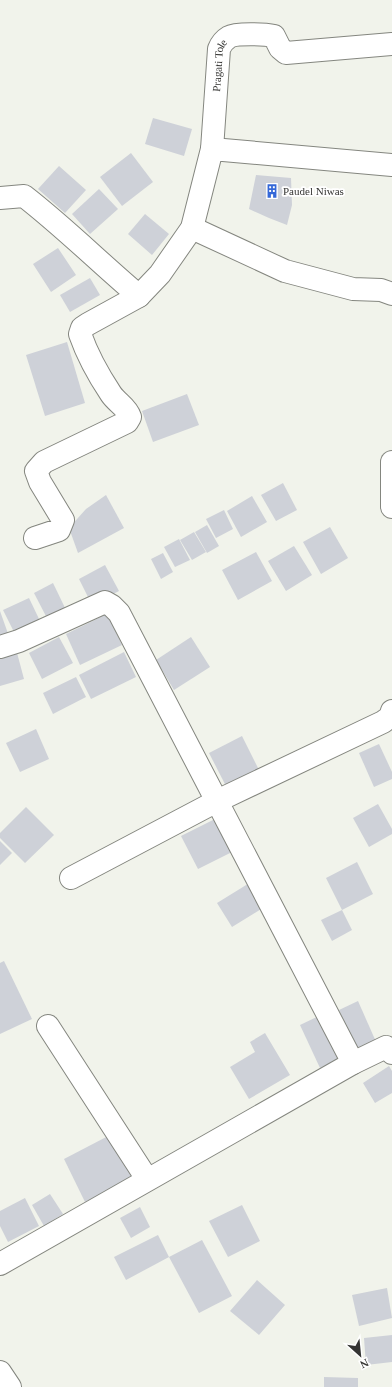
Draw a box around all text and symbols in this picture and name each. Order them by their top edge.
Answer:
street label: Pragati Tole [210,36,229,92]
building icon: Paudel Niwas [264,183,280,199]
place label: Paudel Niwas [283,185,344,197]
north arrow [340,1335,380,1375]
text: N [358,1357,371,1371]

